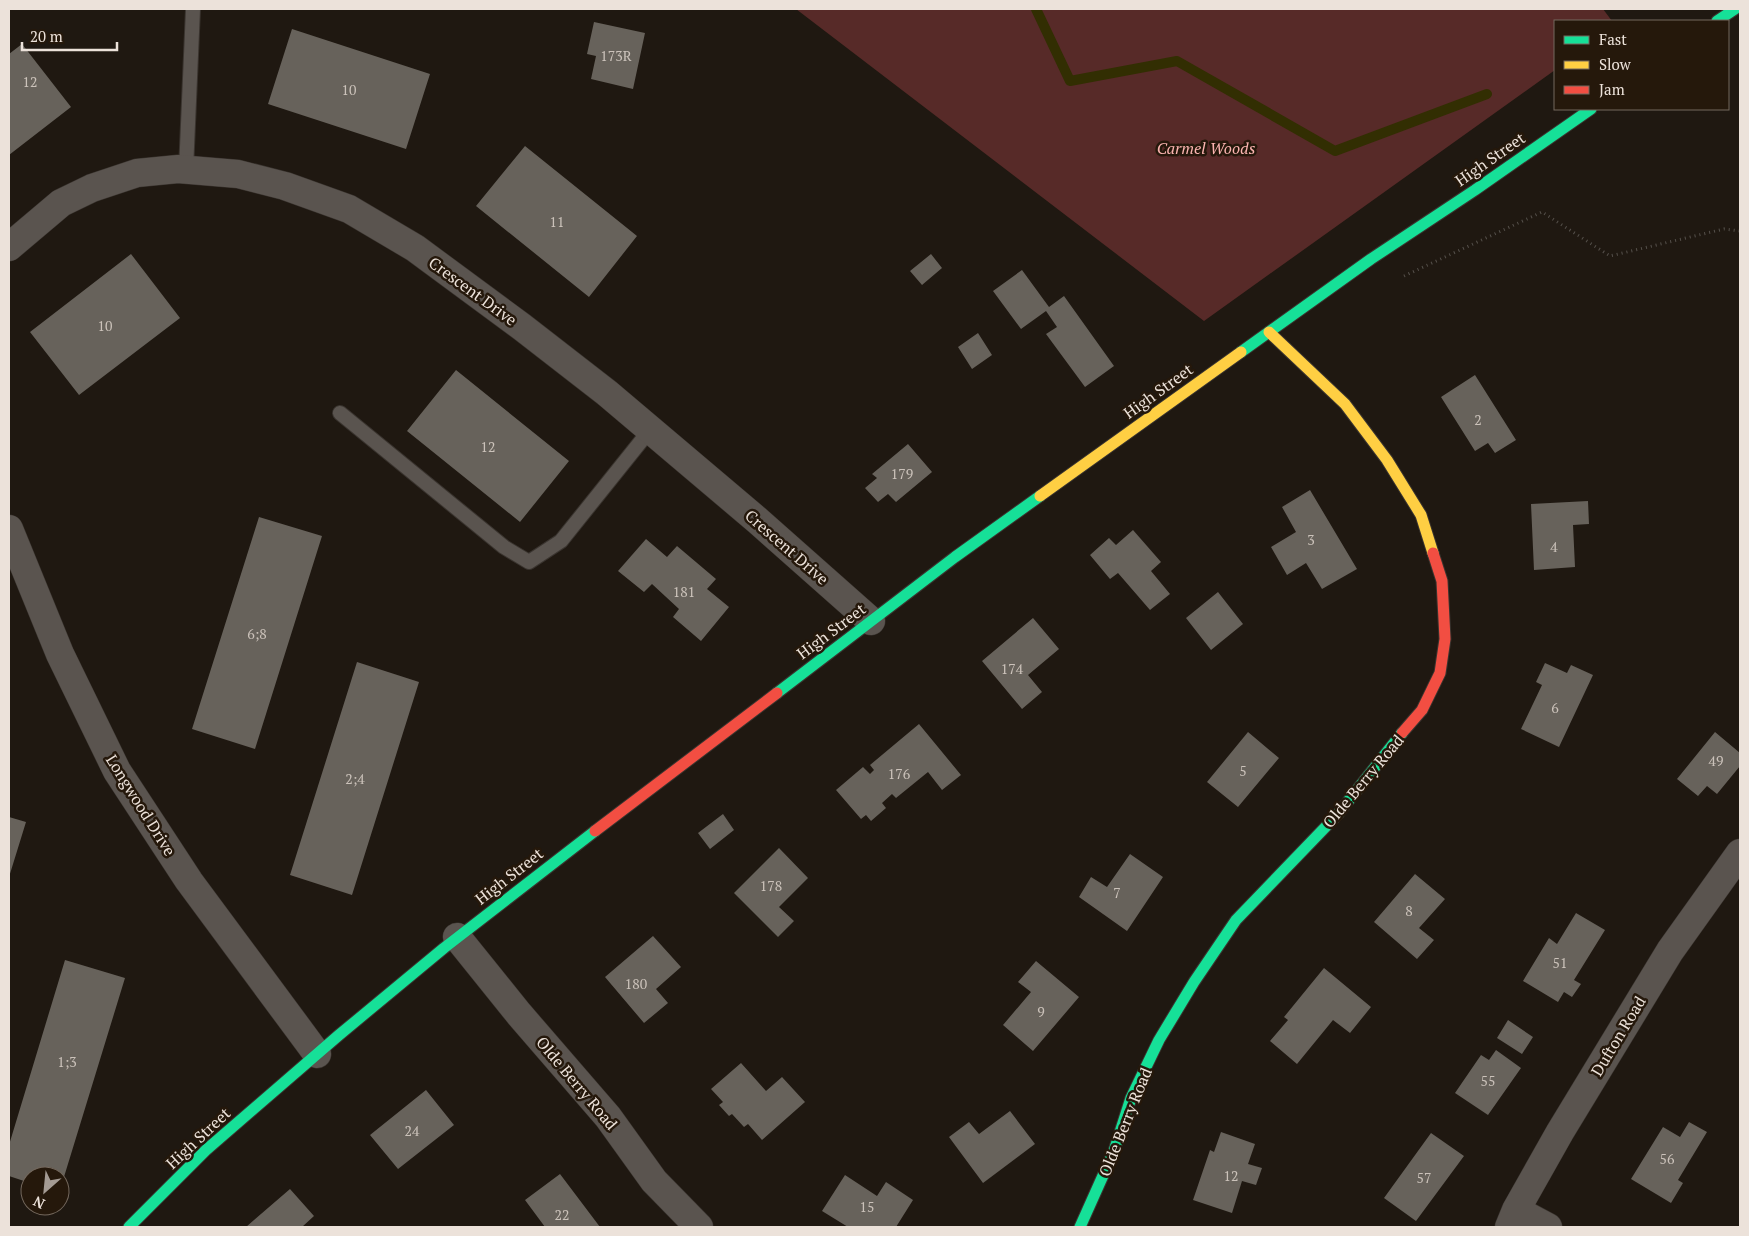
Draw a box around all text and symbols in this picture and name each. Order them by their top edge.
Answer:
scale bar [22,20,118,52]
legend [1554,20,1729,110]
text: 20 m [30,26,63,46]
text: Fast [1599,29,1627,49]
house number: 173R [600,46,632,65]
text: Slow [1599,54,1632,74]
house number: 12 [23,72,37,91]
text: Jam [1599,79,1625,99]
house number: 10 [342,80,356,99]
street label: High Street [1451,127,1529,191]
park label: Carmel Woods [1157,137,1256,159]
house number: 11 [550,212,564,231]
street label: Crescent Drive [424,251,522,331]
house number: 10 [98,316,112,335]
street label: High Street [1119,358,1197,424]
house number: 2 [1474,410,1482,429]
house number: 12 [481,437,495,456]
house number: 179 [891,464,913,483]
street label: Crescent Drive [740,505,834,589]
house number: 3 [1307,530,1315,549]
house number: 4 [1550,537,1558,556]
house number: 181 [673,582,695,601]
street label: High Street [792,598,870,664]
house number: 6;8 [247,624,267,643]
house number: 174 [1001,659,1024,678]
house number: 6 [1551,698,1559,717]
street label: Olde Berry Road [1317,730,1409,832]
street label: Longwood Drive [101,750,181,860]
house number: 49 [1709,751,1723,770]
house number: 5 [1239,761,1247,780]
house number: 176 [888,764,911,783]
house number: 2;4 [345,769,365,788]
street label: High Street [470,842,548,910]
house number: 178 [760,876,782,895]
house number: 7 [1113,883,1121,902]
house number: 8 [1405,901,1413,920]
house number: 51 [1553,953,1567,972]
house number: 180 [625,974,647,993]
street label: Dufton Road [1585,992,1651,1080]
house number: 9 [1037,1002,1045,1021]
street label: Olde Berry Road [531,1032,623,1134]
house number: 1;3 [57,1052,77,1071]
street label: Olde Berry Road [1093,1064,1157,1180]
house number: 55 [1481,1071,1495,1090]
street label: High Street [161,1102,235,1174]
house number: 24 [405,1121,420,1140]
house number: 56 [1660,1149,1675,1168]
north arrow [20,1166,70,1216]
house number: 12 [1224,1166,1238,1185]
house number: 57 [1417,1168,1431,1187]
text: N [29,1192,48,1214]
house number: 15 [860,1197,874,1216]
house number: 22 [555,1205,569,1224]

